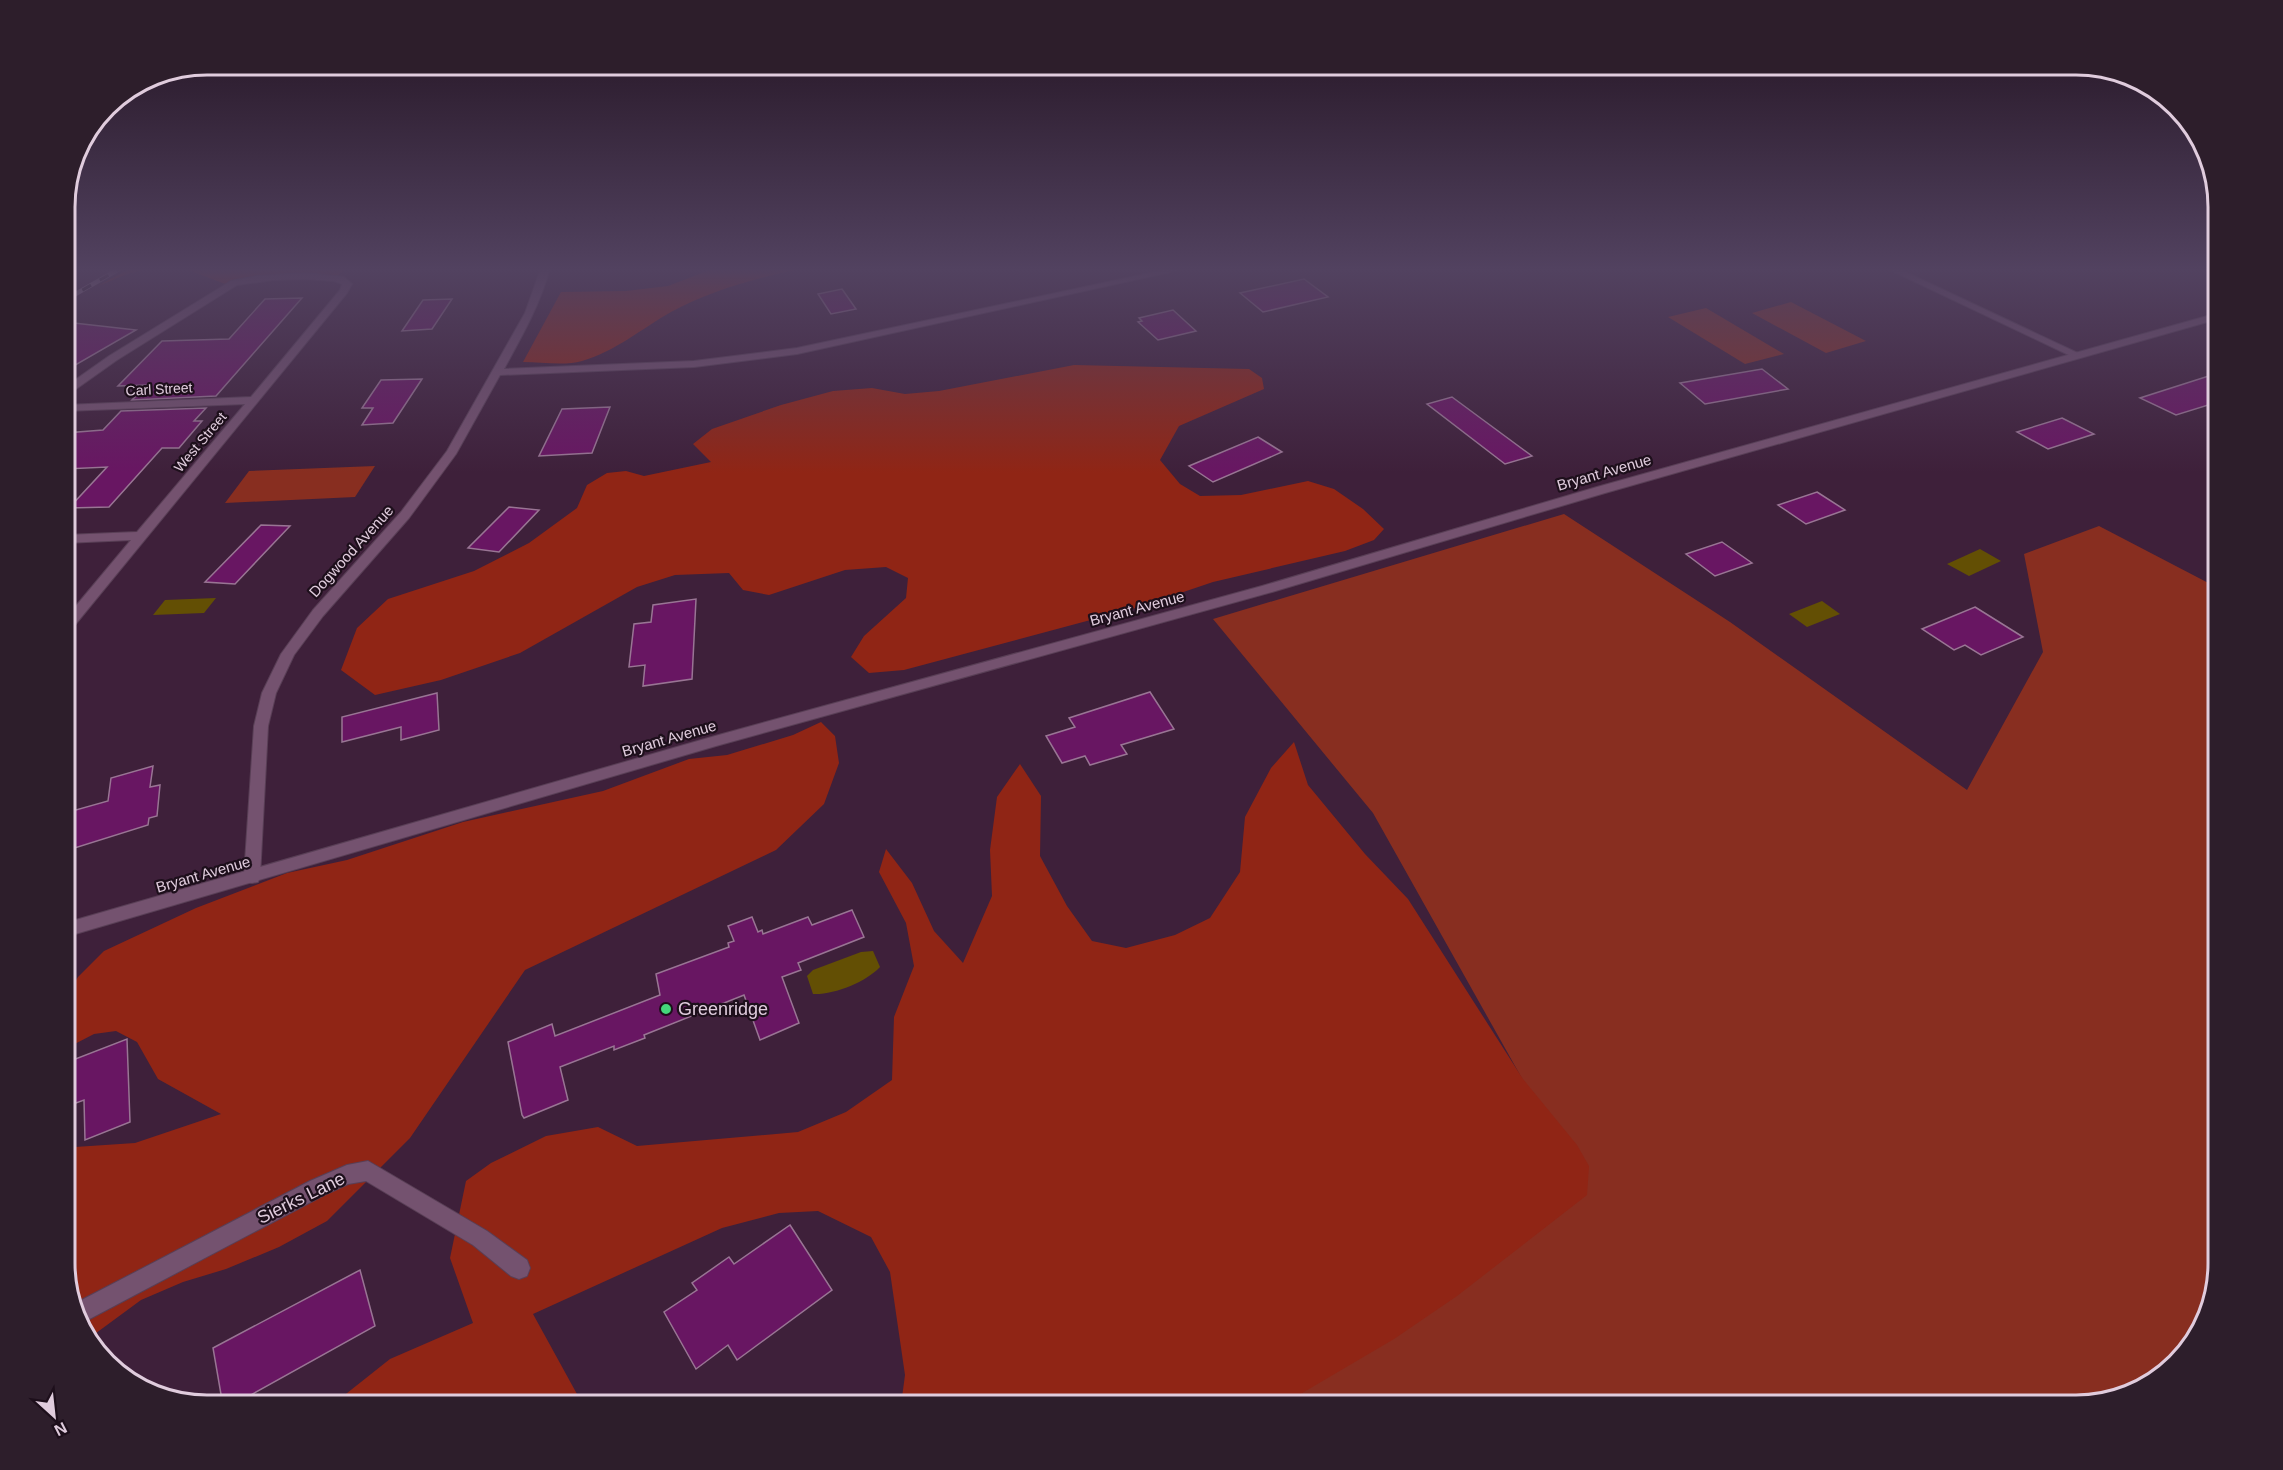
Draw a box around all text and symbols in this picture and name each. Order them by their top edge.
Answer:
street label: Carl Street [125,379,193,399]
street label: West Street [170,409,230,475]
street label: Bryant Avenue [1555,450,1653,494]
street label: Dogwood Avenue [305,502,397,600]
street label: Bryant Avenue [1088,587,1186,629]
street label: Bryant Avenue [620,716,718,760]
street label: Bryant Avenue [154,852,252,896]
place label: Greenridge [678,999,768,1019]
marker: Greenridge [659,1002,673,1016]
street label: Sierks Lane [254,1168,348,1228]
north arrow [24,1386,84,1446]
text: N [52,1419,70,1439]

